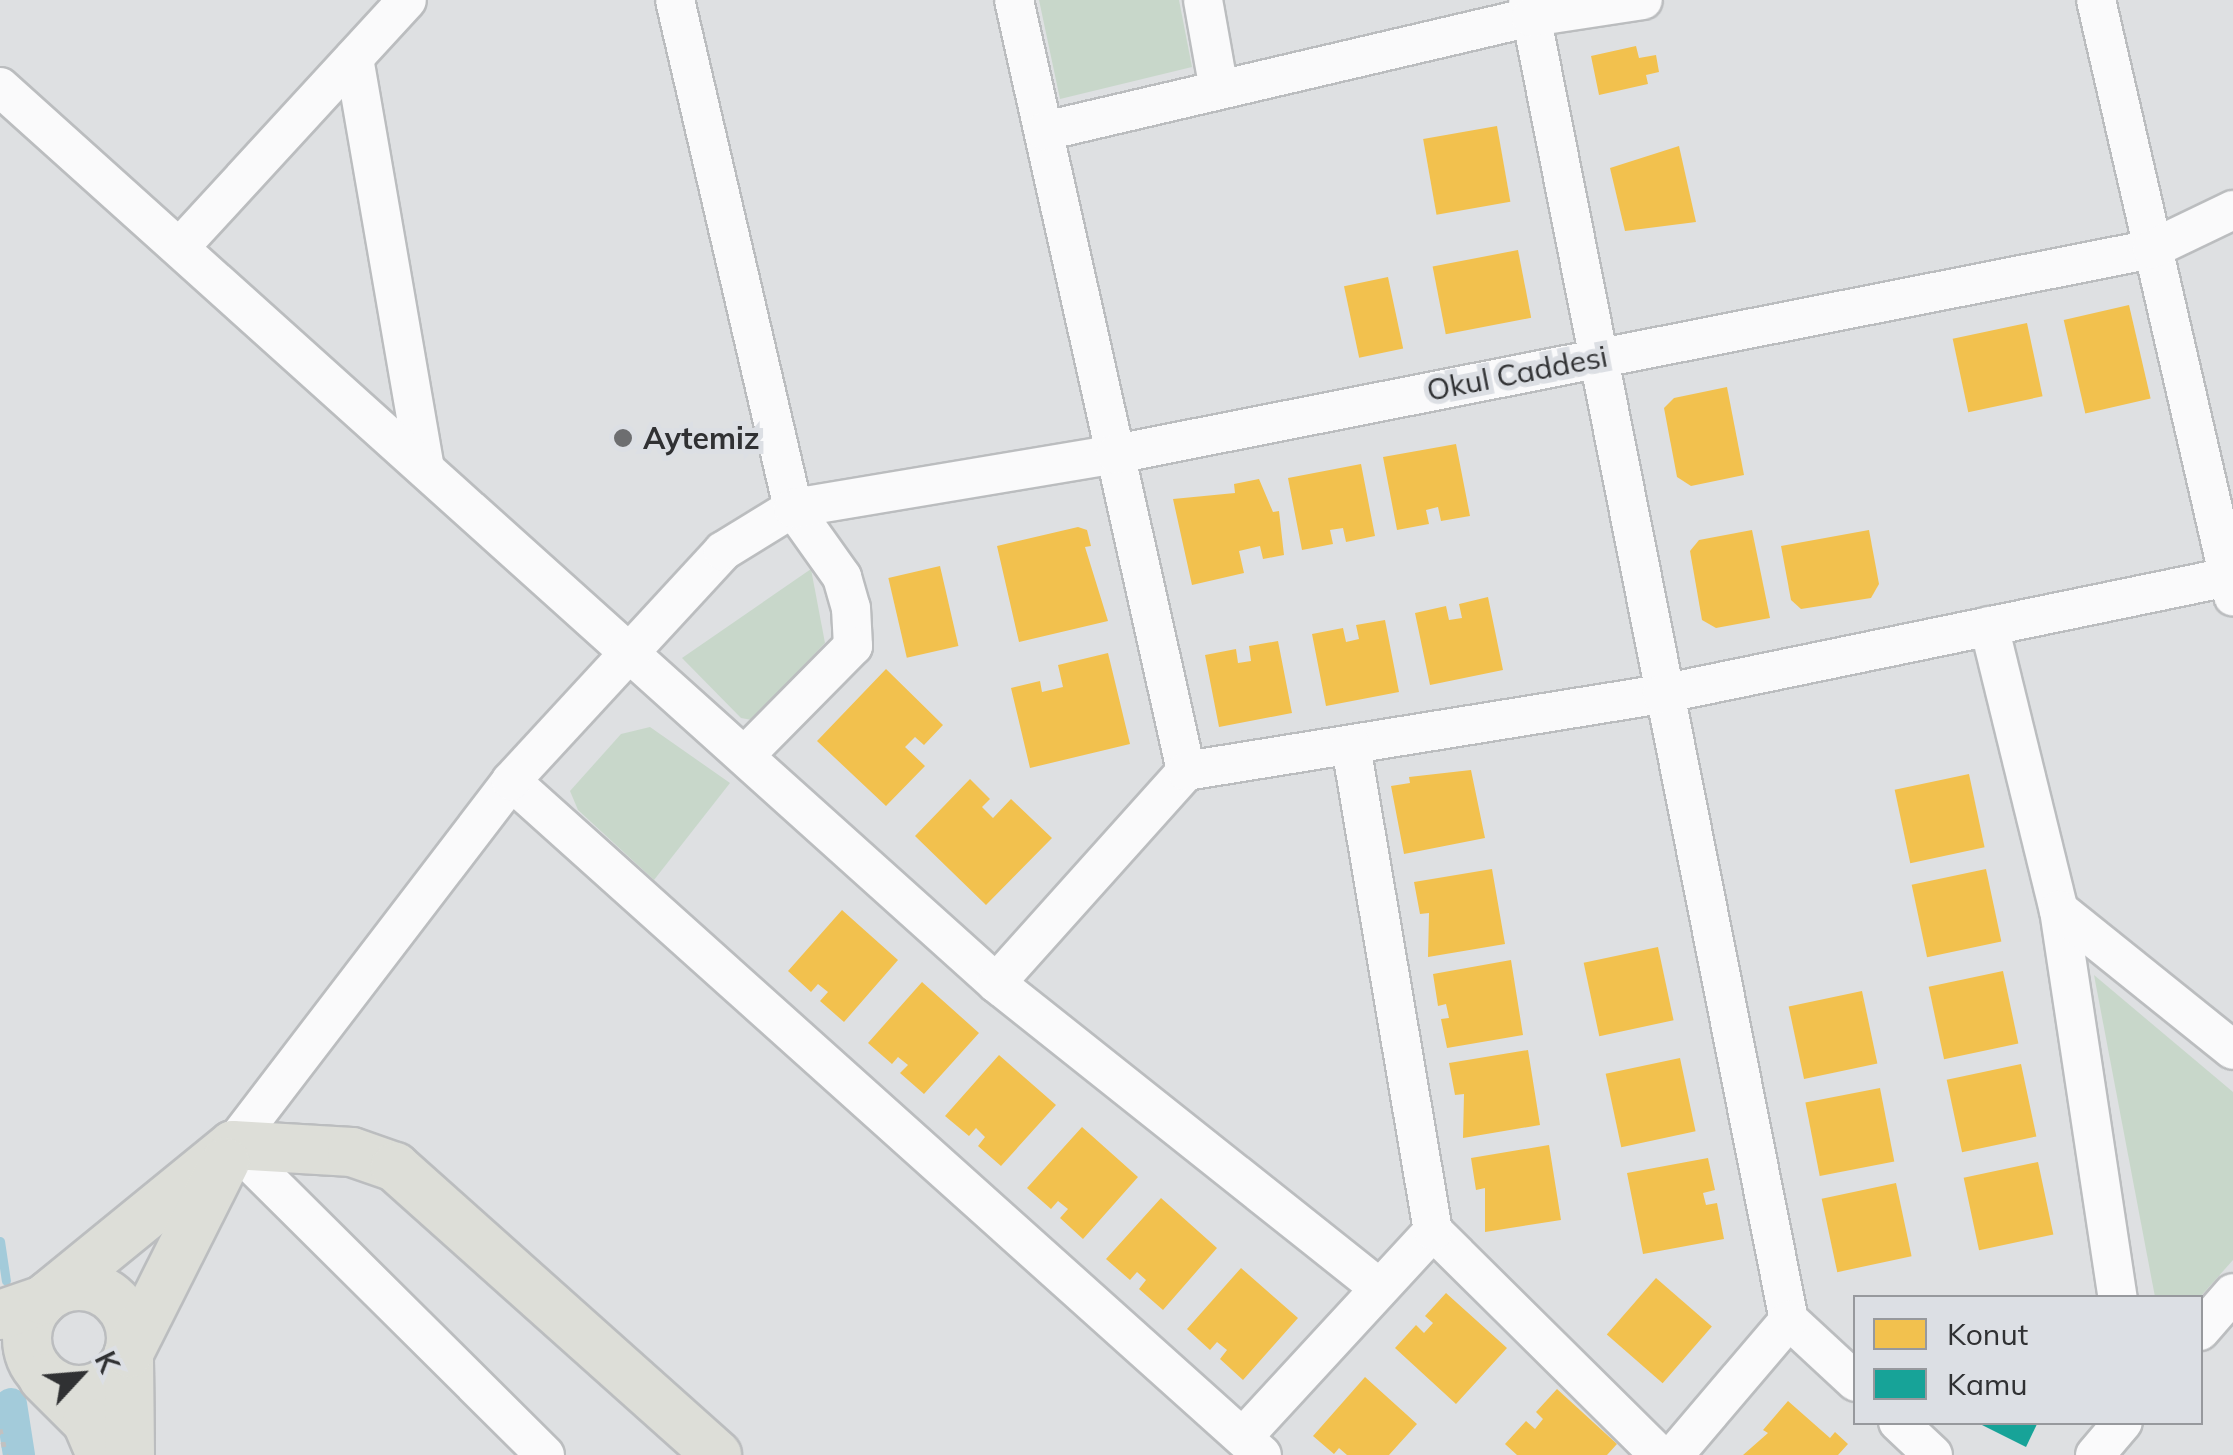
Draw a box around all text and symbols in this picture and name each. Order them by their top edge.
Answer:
street label: Okul Caddesi [1424,338,1610,408]
place label: Aytemiz [643,420,760,456]
marker: Aytemiz [612,427,634,449]
legend [1853,1295,2203,1425]
text: Konut [1947,1315,2028,1353]
north arrow [30,1325,130,1425]
text: K [88,1346,127,1378]
text: Kamu [1947,1365,2028,1403]

